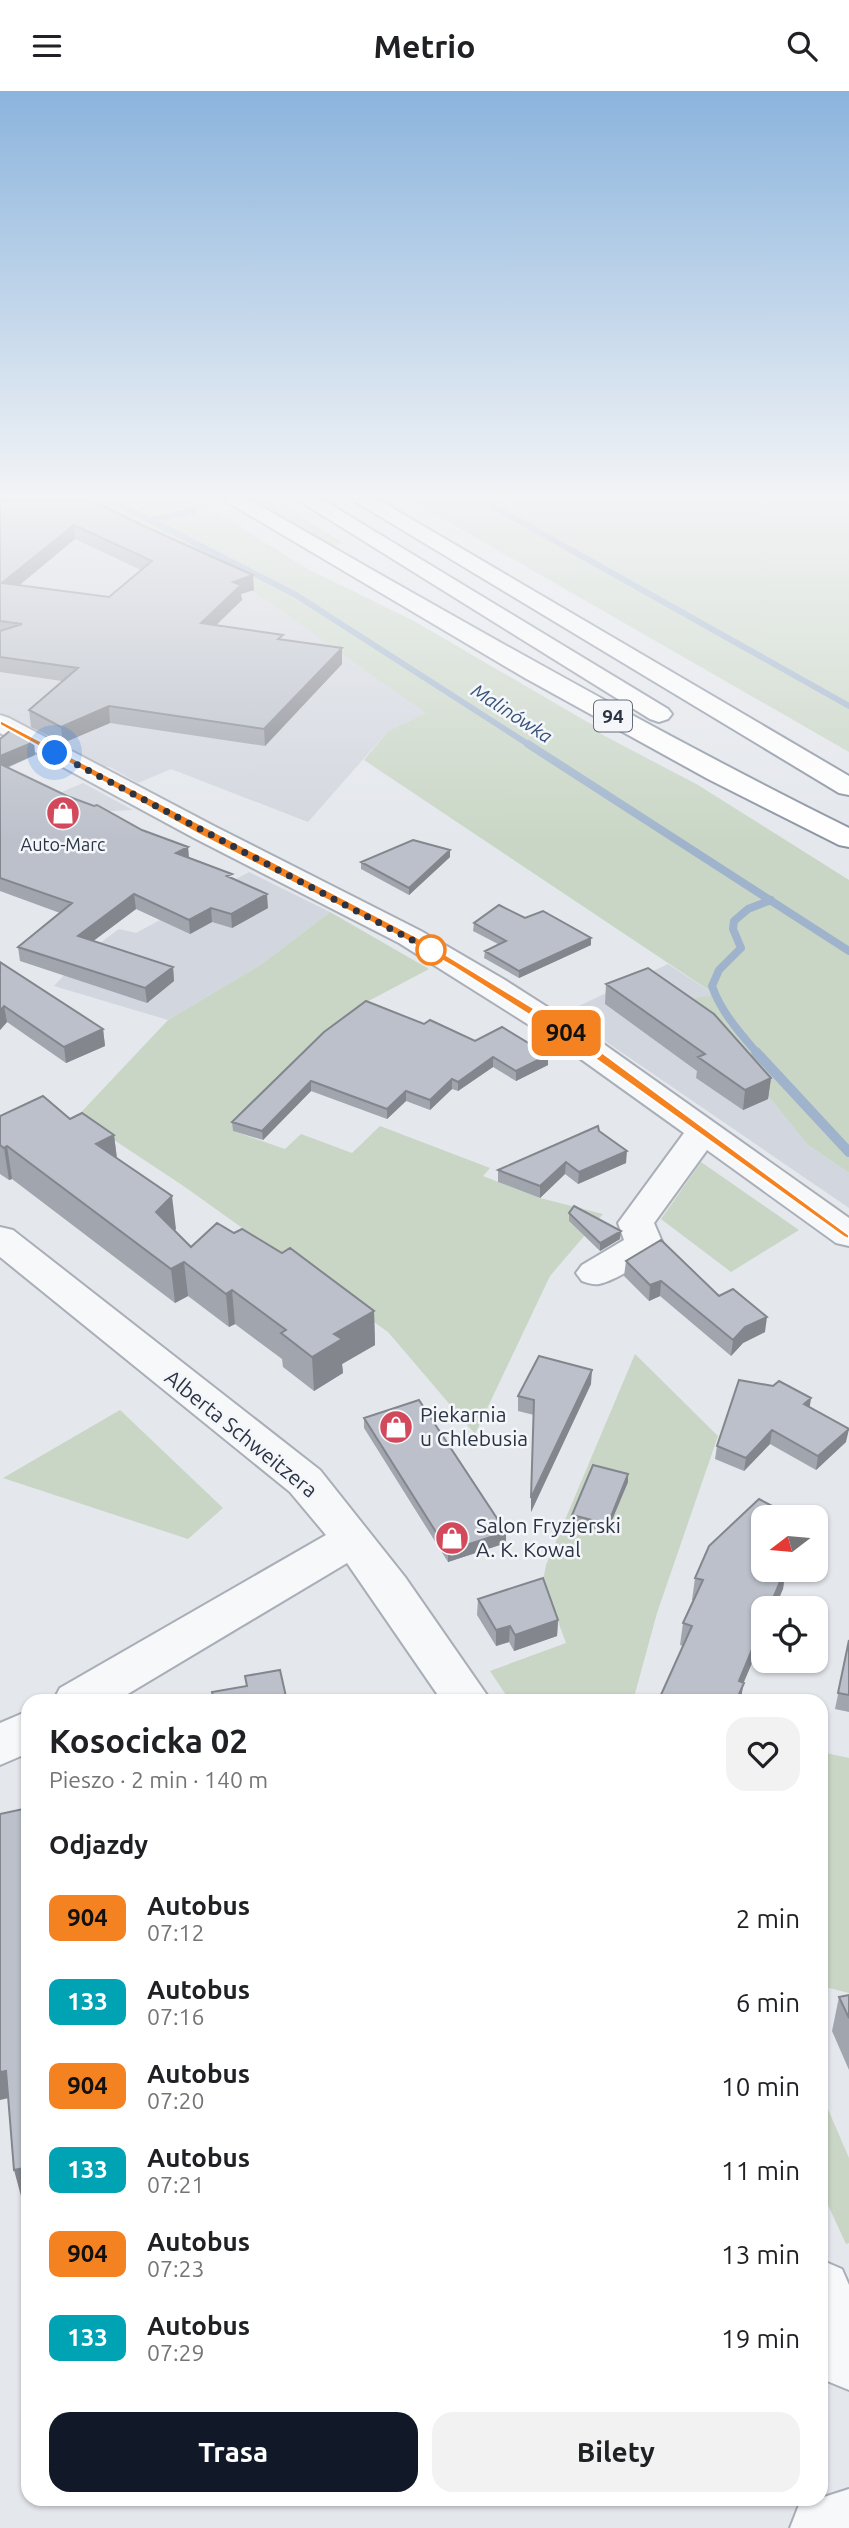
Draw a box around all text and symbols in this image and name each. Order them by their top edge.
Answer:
icon: menu [28,27,66,65]
icon: search [783,27,821,65]
text: Metrio [373,28,476,64]
water label: Malinówka [468,679,556,747]
road number: 94 [594,701,632,731]
your location [37,735,72,770]
shop icon: Auto-Marc [44,794,82,832]
place label: Auto-Marc [21,834,105,854]
unlabelled marker [416,935,446,965]
line badge: 904 [526,1010,606,1056]
text: 904 [546,1019,586,1046]
street label: Alberta Schweitzera [161,1365,322,1502]
place label: Piekarnia u Chlebusia [420,1402,528,1450]
shop icon: Piekarnia u Chlebusia [377,1408,415,1446]
north arrow [751,1505,828,1582]
map controls [751,1505,828,1673]
place label: Salon Fryzjerski A. K. Kowal [476,1513,621,1561]
shop icon: Salon Fryzjerski A. K. Kowal [433,1519,471,1557]
button: locate [751,1596,828,1673]
button: heart [726,1717,800,1791]
text: Kosocicka 02 [49,1722,248,1759]
text: Pieszo · 2 min · 140 m [49,1767,268,1792]
text: Odjazdy [49,1830,148,1859]
text: Autobus [147,1891,250,1920]
text: 904 [67,1904,108,1931]
text: 2 min [736,1904,800,1933]
text: 07:12 [147,1920,205,1945]
text: Autobus [147,1975,250,2004]
text: 133 [67,1988,108,2015]
text: 6 min [736,1988,800,2017]
text: 07:16 [147,2004,205,2029]
text: Autobus [147,2059,250,2088]
text: 904 [67,2072,108,2099]
text: 10 min [721,2072,800,2101]
text: 07:20 [147,2088,205,2113]
text: Autobus [147,2143,250,2172]
text: 133 [67,2156,108,2183]
text: 11 min [721,2156,800,2185]
text: 07:21 [147,2172,205,2197]
text: Autobus [147,2227,250,2256]
text: 904 [67,2240,108,2267]
text: 13 min [721,2240,800,2269]
text: 07:23 [147,2256,205,2281]
text: Autobus [147,2311,250,2340]
text: 133 [67,2324,108,2351]
text: 19 min [721,2324,800,2353]
text: 07:29 [147,2340,205,2365]
button: Trasa [49,2412,418,2492]
button: Bilety [432,2412,800,2492]

